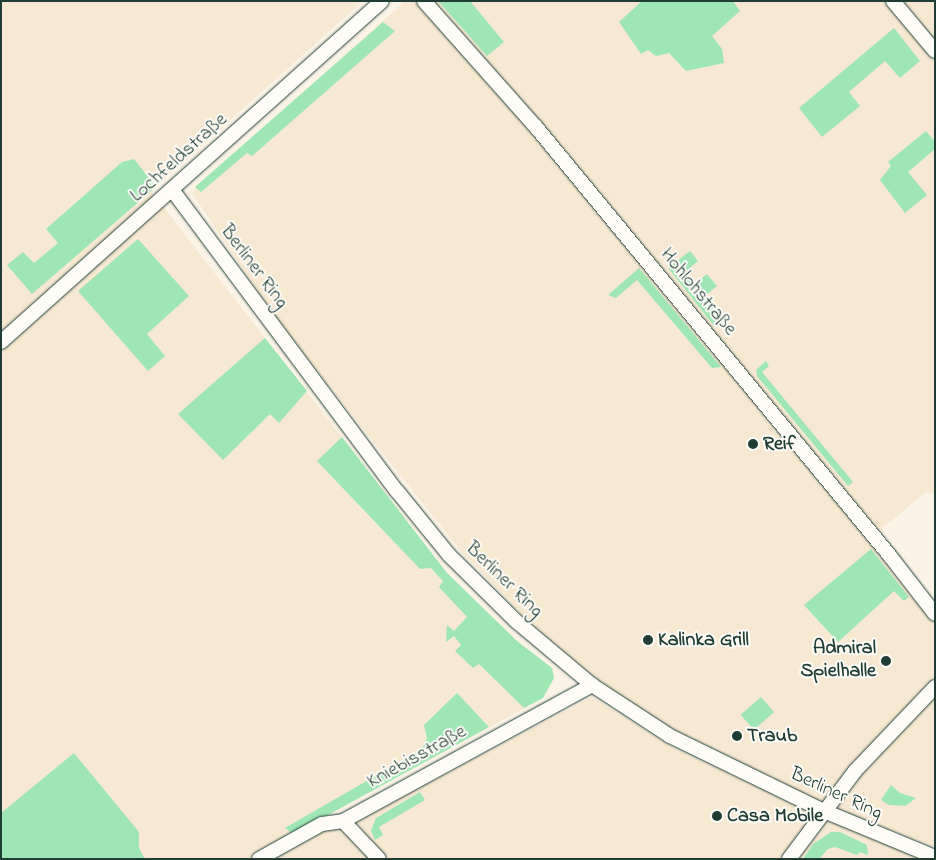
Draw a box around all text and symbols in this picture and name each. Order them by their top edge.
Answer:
street label: Lochfeldstraße [126,108,232,208]
street label: Berliner Ring [215,220,293,314]
street label: Hohlohstraße [654,243,742,341]
place label: Reif [763,432,796,456]
marker: Reif [747,438,759,450]
street label: Berliner Ring [460,537,548,623]
place label: Kalinka Grill [658,628,749,652]
marker: Kalinka Grill [642,634,654,646]
place label: Admiral Spielhalle [800,637,876,684]
marker: Admiral Spielhalle [880,655,892,667]
street label: Kniebisstraße [363,720,471,794]
place label: Traub [747,724,797,748]
marker: Traub [731,730,743,742]
street label: Berliner Ring [786,762,886,826]
place label: Casa Mobile [727,804,823,828]
marker: Casa Mobile [711,810,723,822]

